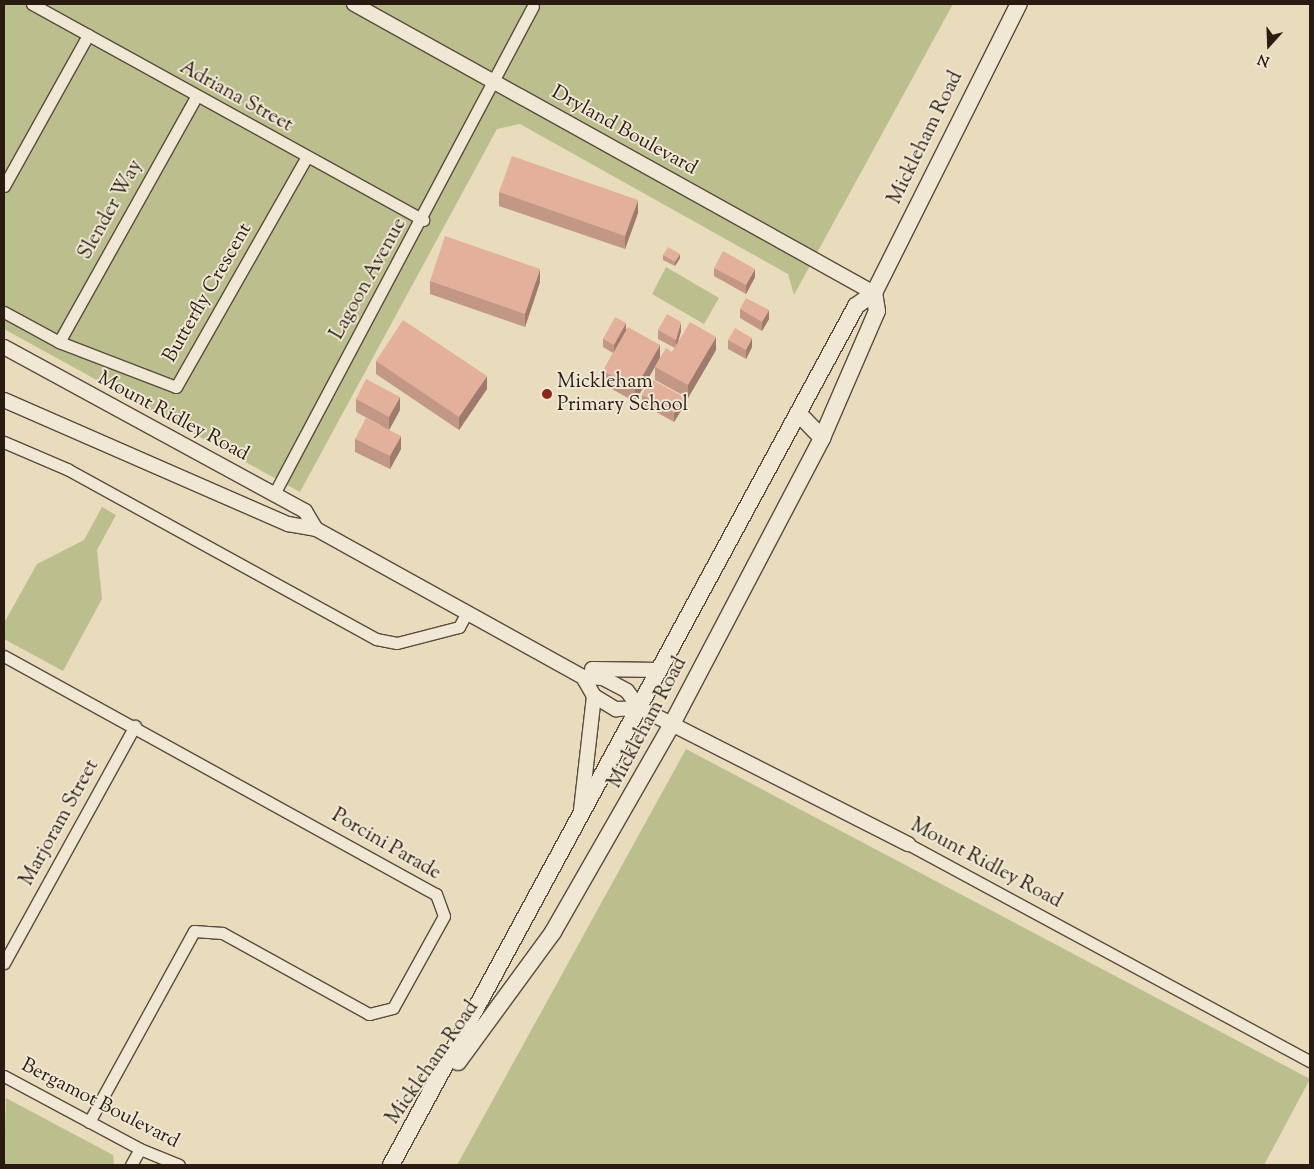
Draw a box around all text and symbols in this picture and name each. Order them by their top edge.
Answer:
north arrow [1244,20,1294,70]
text: N [1255,48,1273,70]
street label: Adriana Street [175,56,297,138]
street label: Mickleham Road [883,68,969,208]
street label: Dryland Boulevard [547,81,701,181]
street label: Slender Way [74,156,148,264]
street label: Lagoon Avenue [326,214,412,344]
street label: Butterfly Crescent [158,219,258,367]
street label: Mount Ridley Road [93,367,253,467]
place label: Mickleham Primary School [557,370,688,417]
marker: Mickleham Primary School [541,388,553,400]
street label: Mickleham Road [603,653,693,793]
street label: Marjoram Street [15,756,105,890]
street label: Porcini Parade [327,804,445,886]
street label: Mount Ridley Road [906,814,1066,914]
street label: Mickleham Road [382,997,484,1129]
street label: Bergamot Boulevard [17,1054,183,1154]

